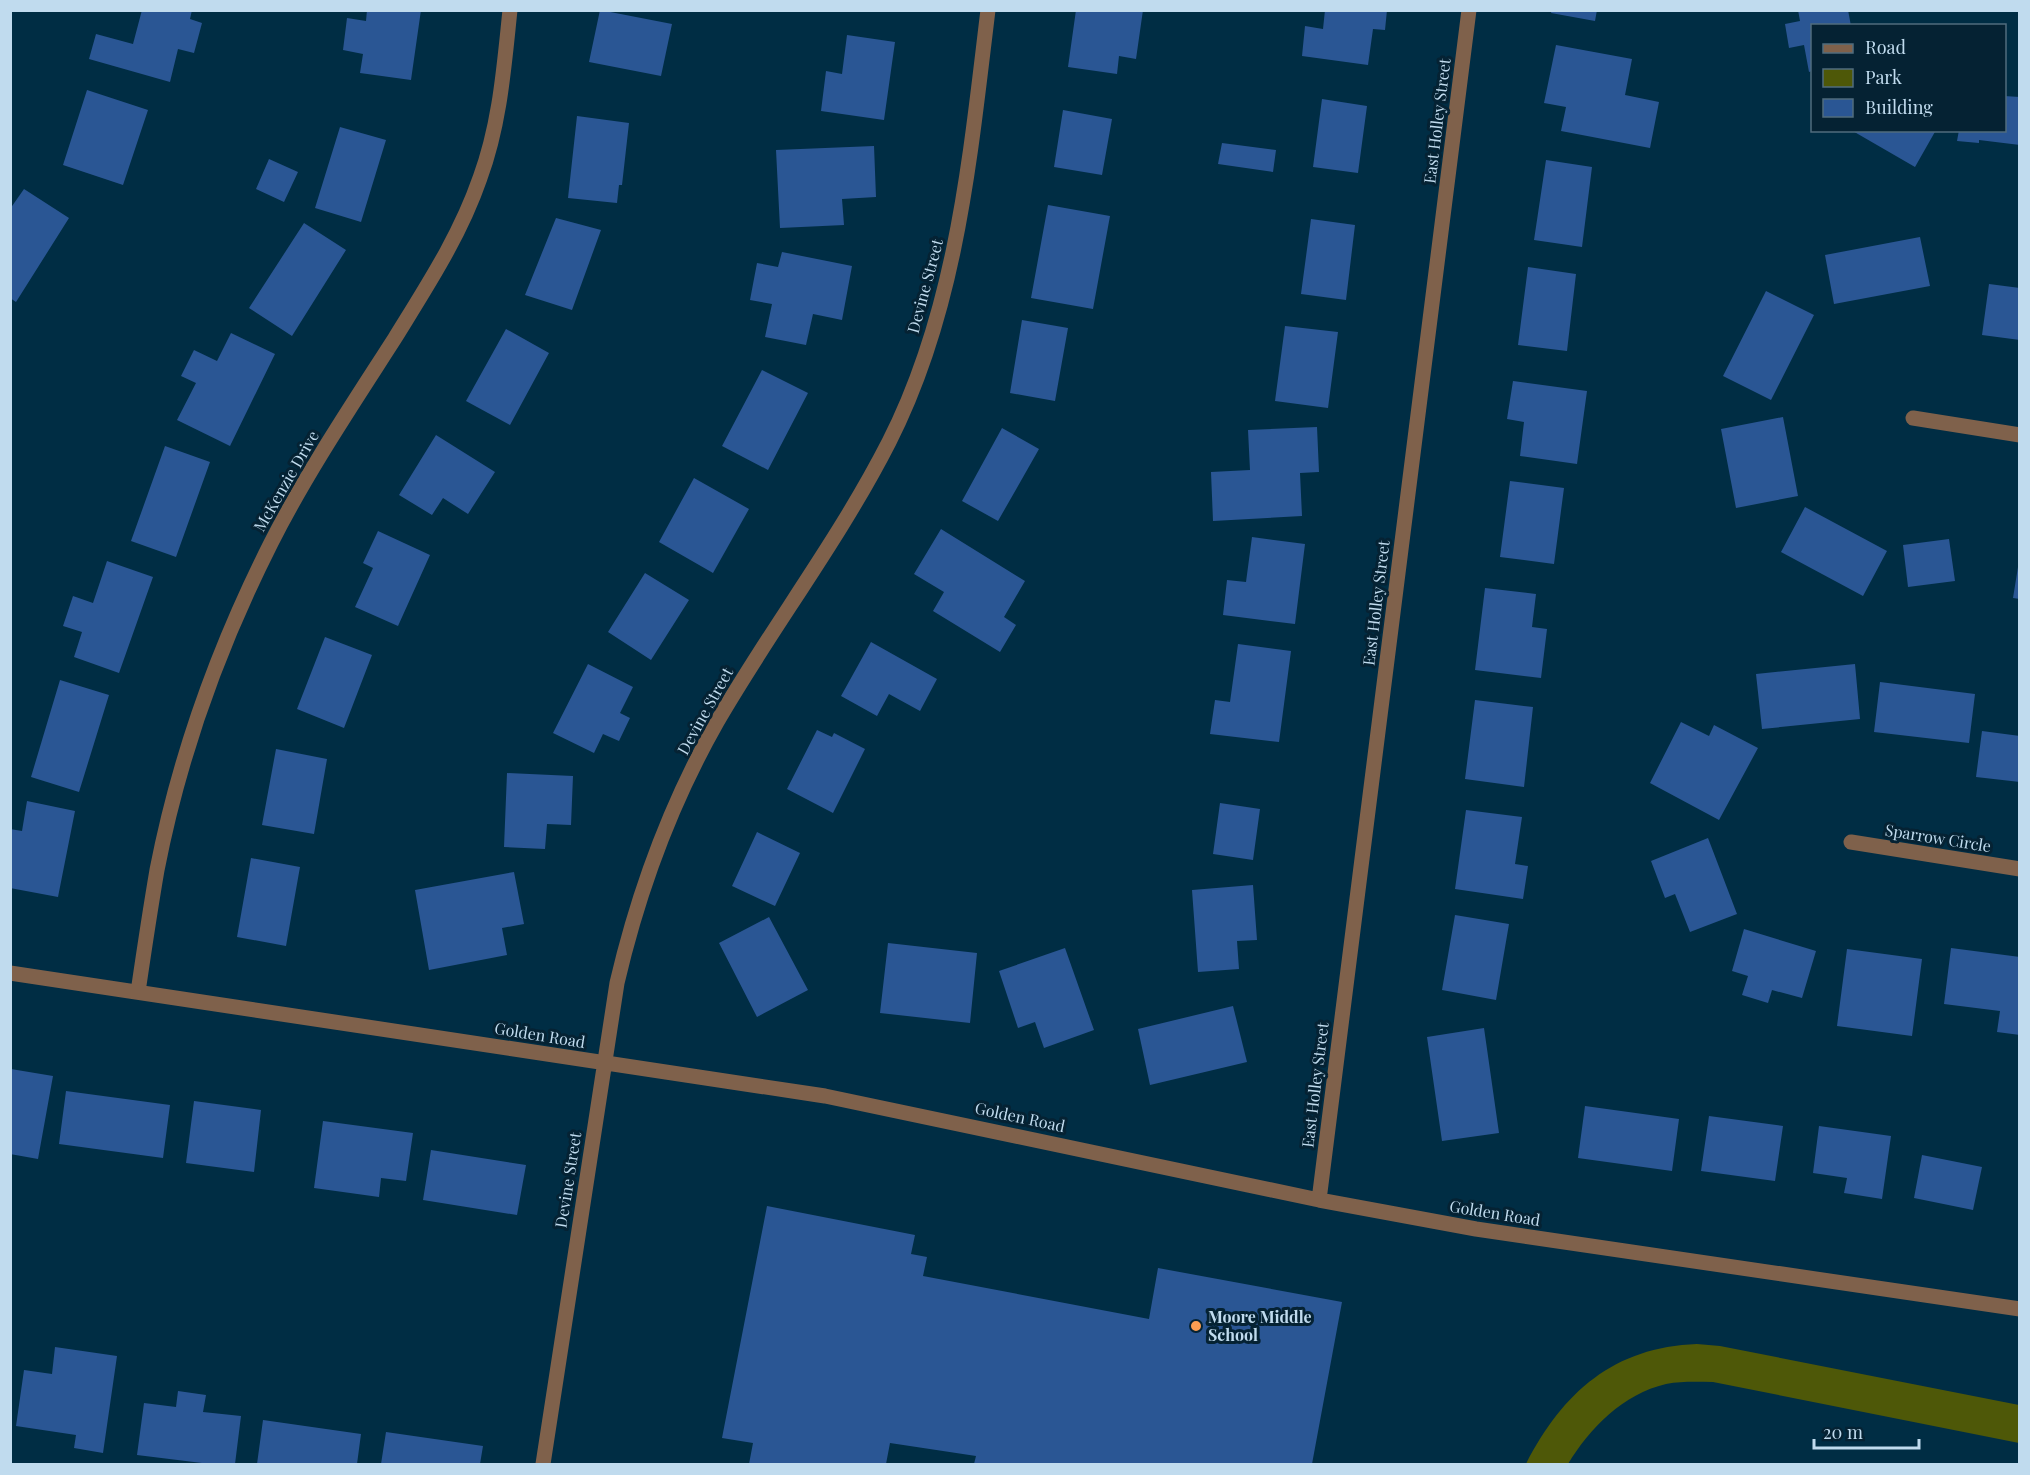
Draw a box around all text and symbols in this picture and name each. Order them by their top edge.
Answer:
legend [1811,24,2006,132]
text: Road [1865,35,1906,59]
street label: East Holley Street [1418,57,1455,185]
text: Park [1865,65,1902,89]
text: Building [1865,95,1933,119]
street label: Devine Street [902,236,947,335]
street label: McKenzie Drive [248,427,323,535]
street label: East Holley Street [1357,539,1394,667]
street label: Devine Street [672,663,737,758]
street label: Sparrow Circle [1884,819,1993,856]
street label: Golden Road [493,1017,587,1052]
street label: East Holley Street [1296,1021,1333,1149]
street label: Golden Road [973,1097,1067,1136]
street label: Devine Street [550,1130,585,1229]
street label: Golden Road [1448,1195,1542,1230]
place label: Moore Middle School [1208,1306,1312,1345]
marker: Moore Middle School [1189,1319,1203,1333]
scale bar [1814,1412,1919,1450]
text: 20 m [1823,1420,1863,1444]

